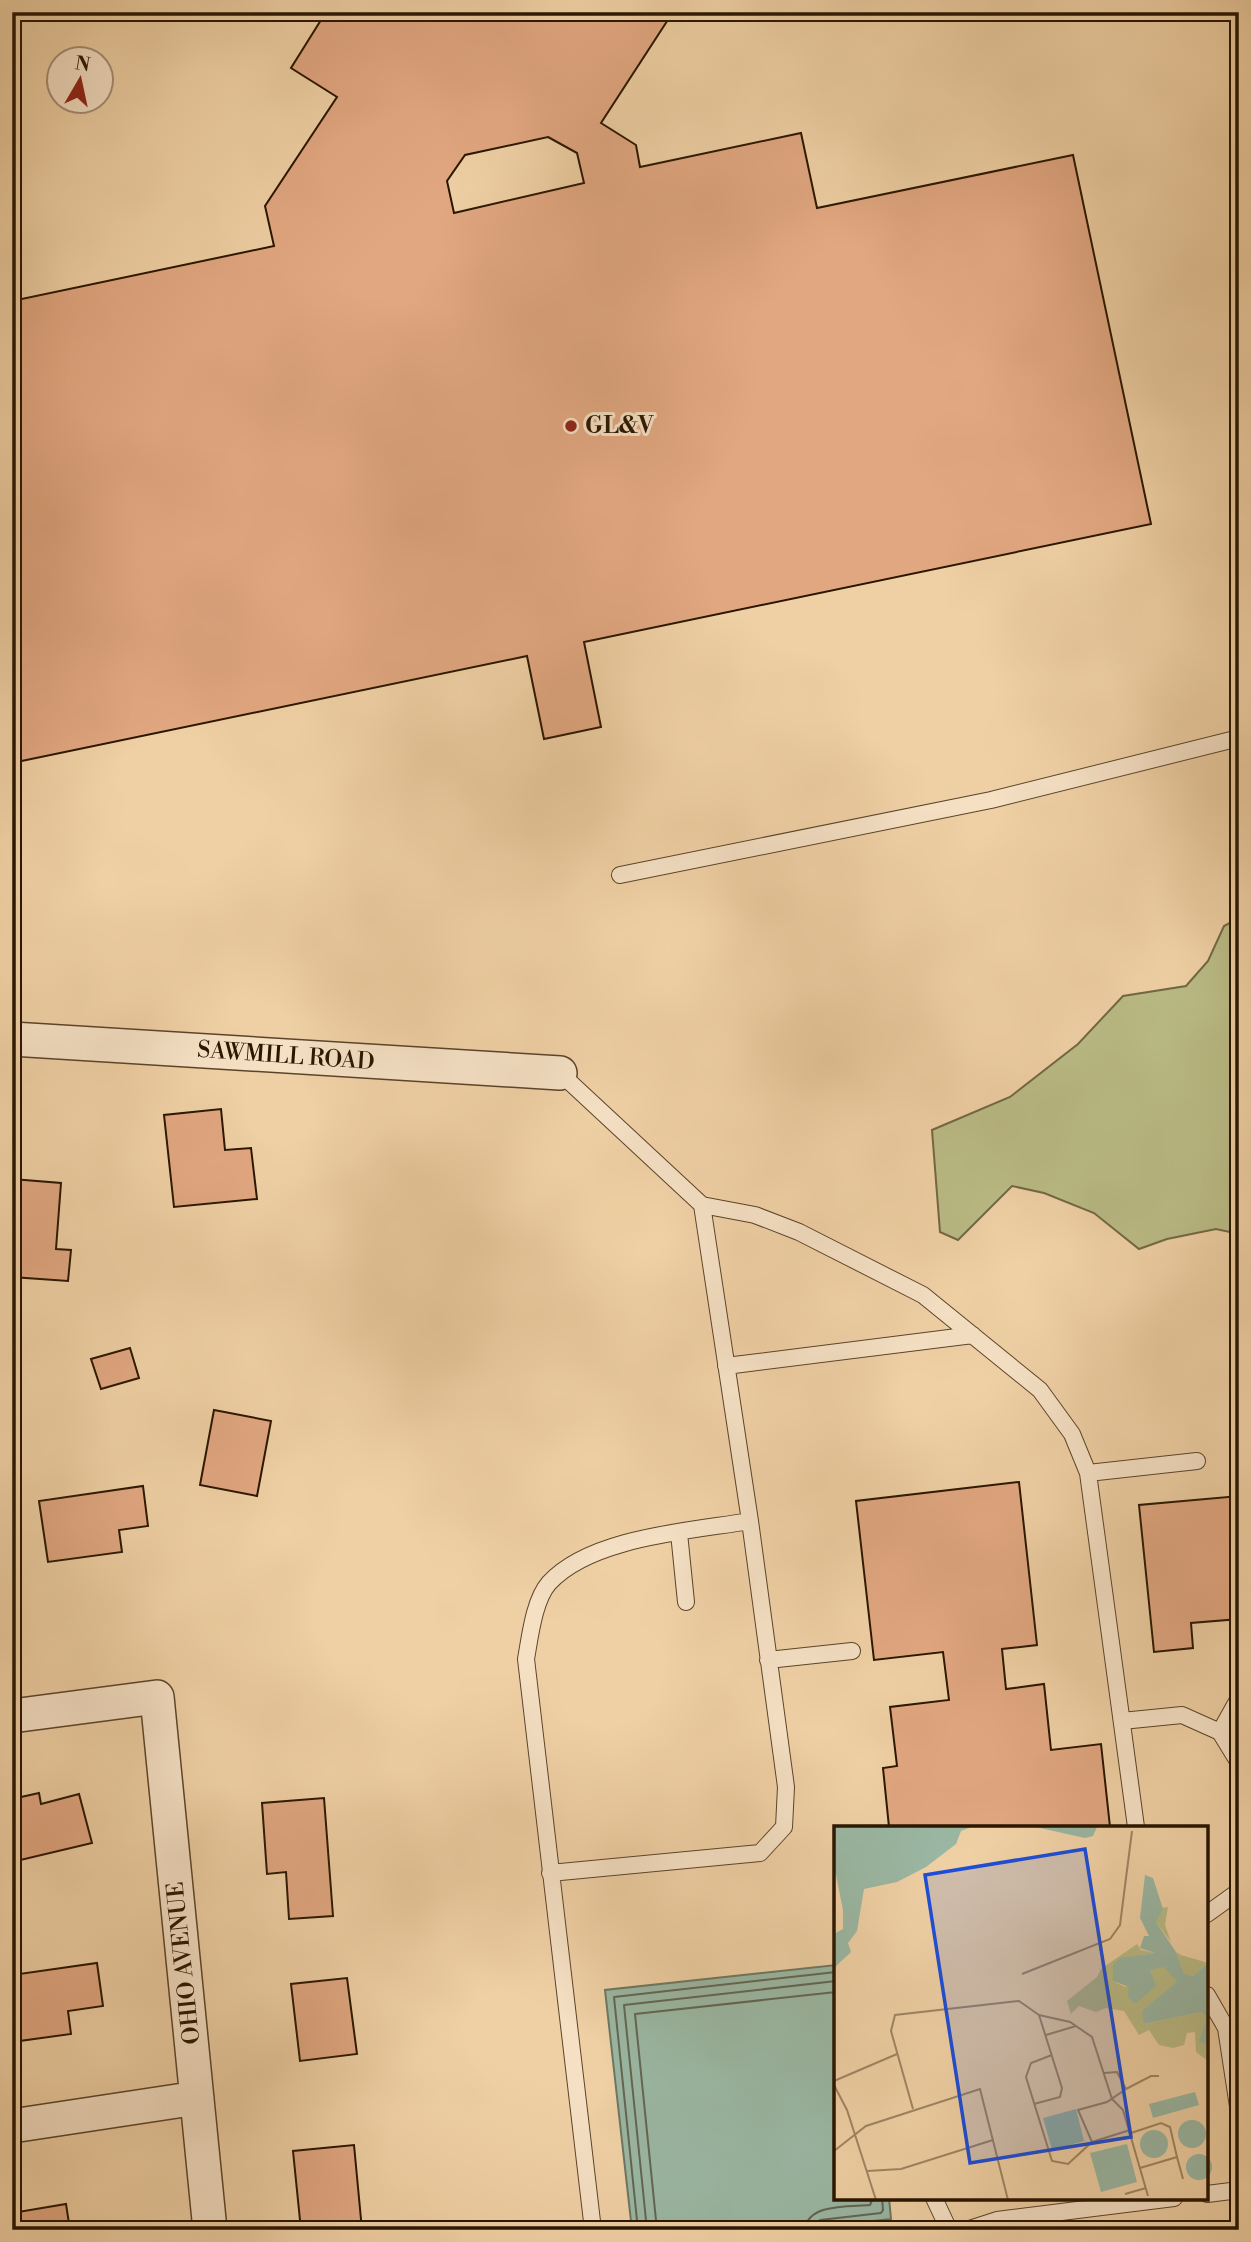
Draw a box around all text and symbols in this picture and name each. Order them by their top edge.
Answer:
north arrow [46,46,116,116]
text: N [73,51,92,77]
place label: GL&V [585,412,654,440]
marker: GL&V [563,418,579,434]
street label: SAWMILL ROAD [196,1036,376,1076]
inset map [834,1826,1209,2200]
street label: OHIO AVENUE [162,1880,206,2046]

